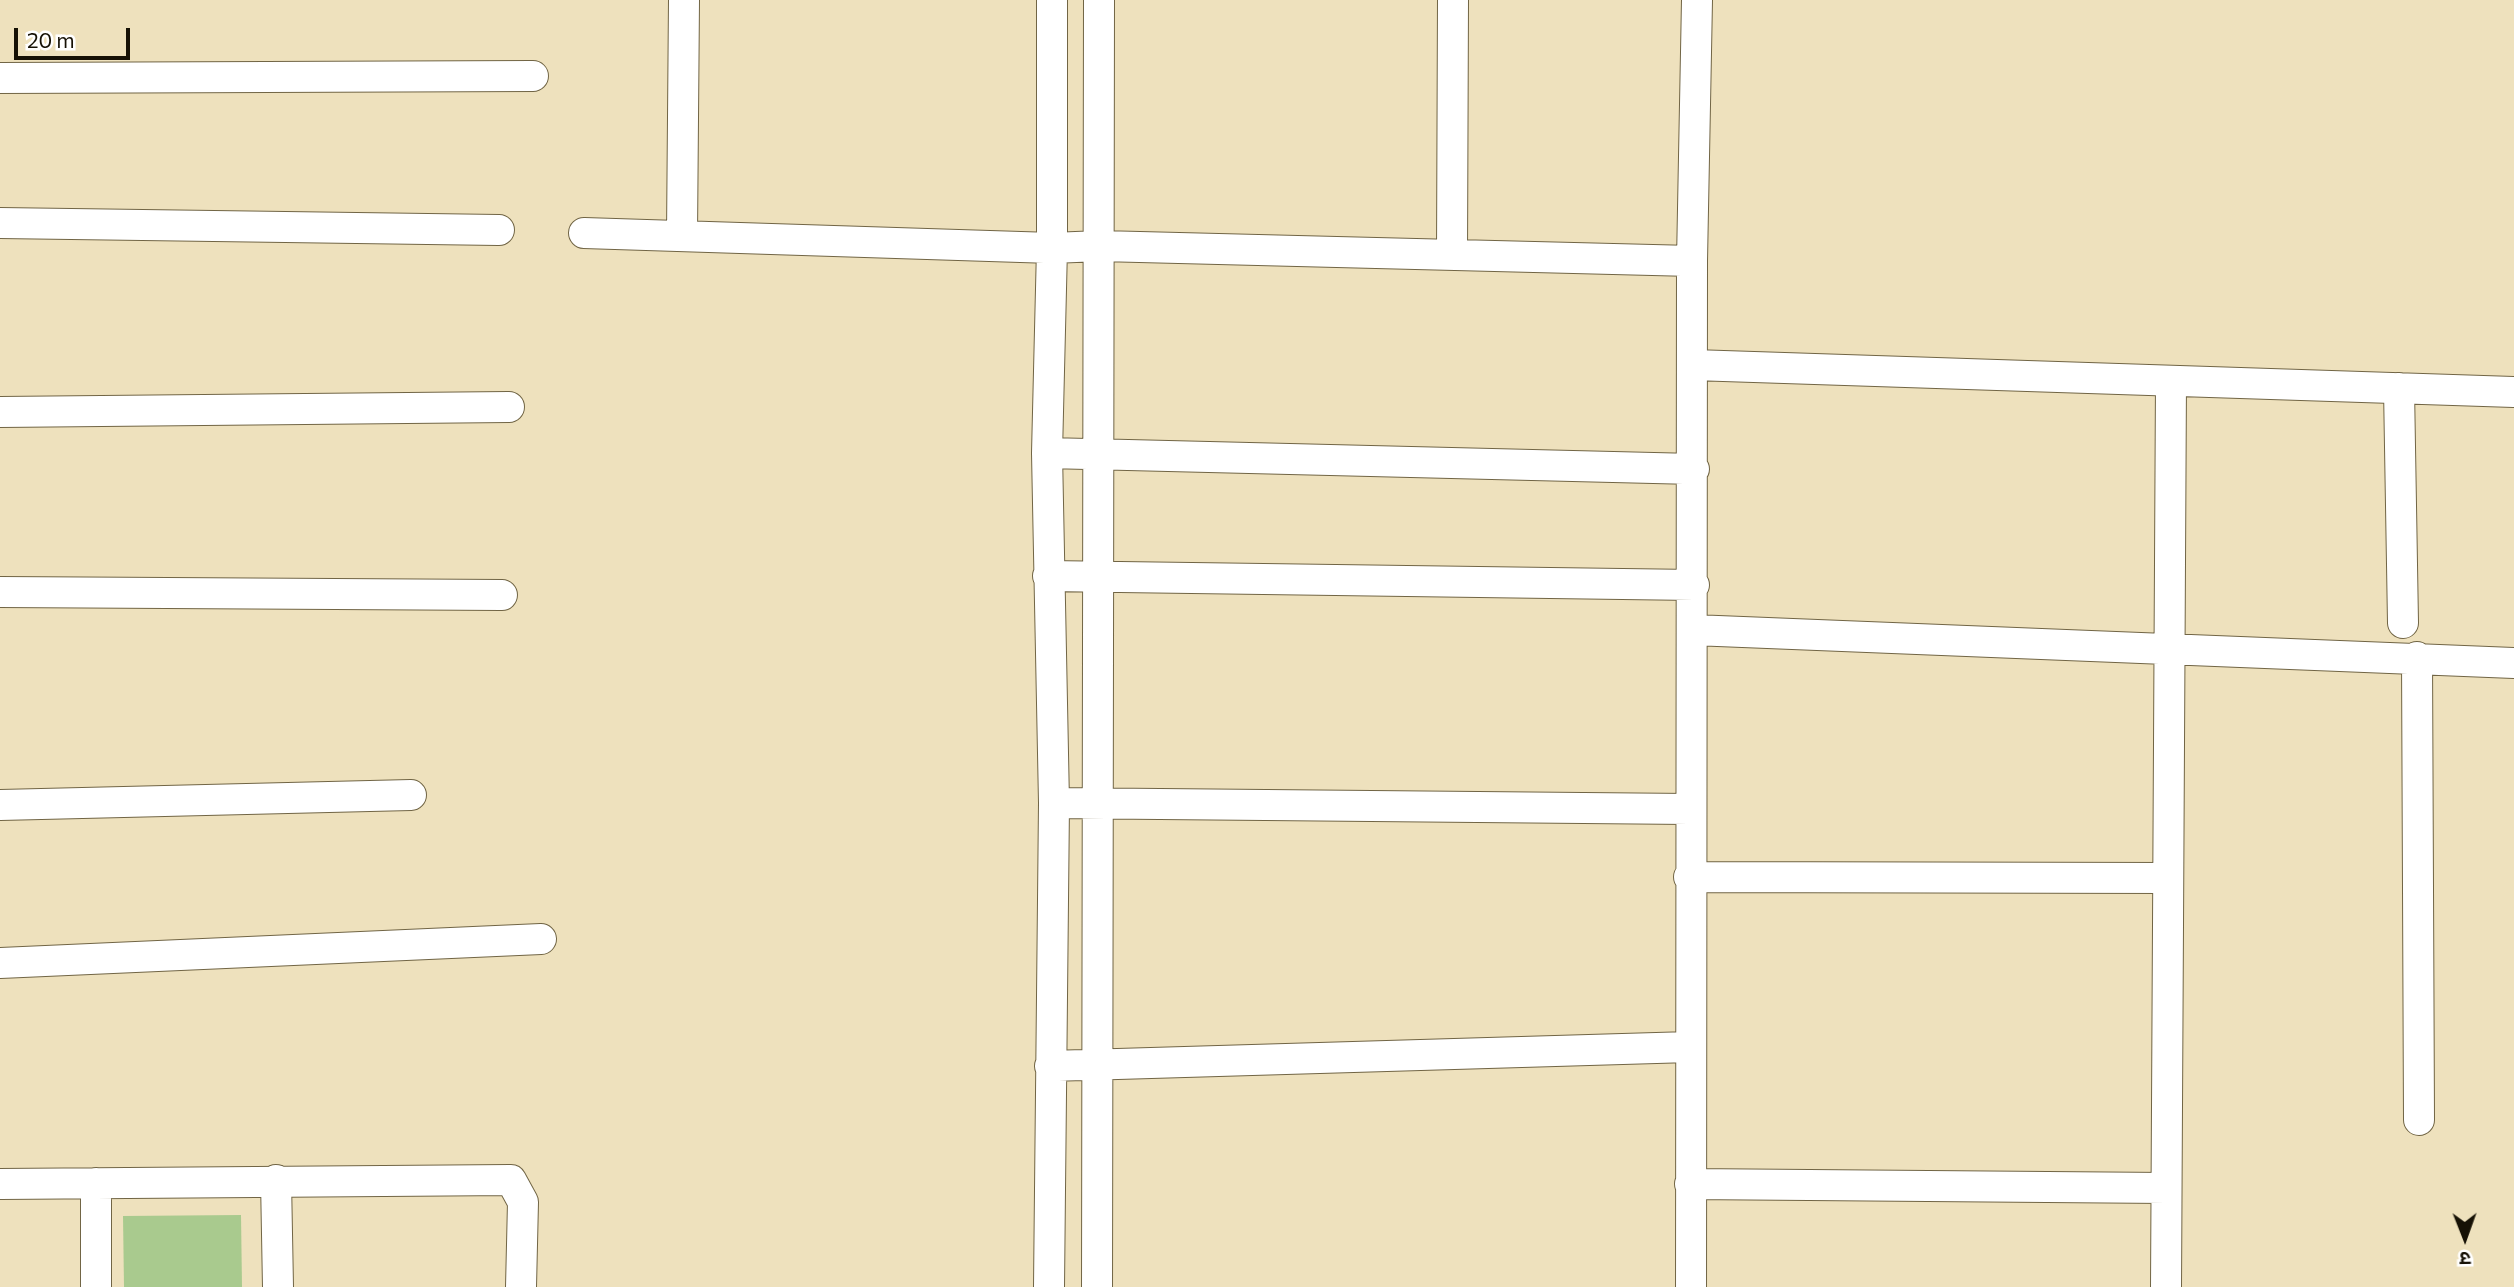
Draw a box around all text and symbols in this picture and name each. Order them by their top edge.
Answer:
scale bar [18,14,133,58]
text: 20 m [27,27,75,52]
north arrow [2430,1203,2500,1273]
text: उ [2460,1248,2471,1271]

